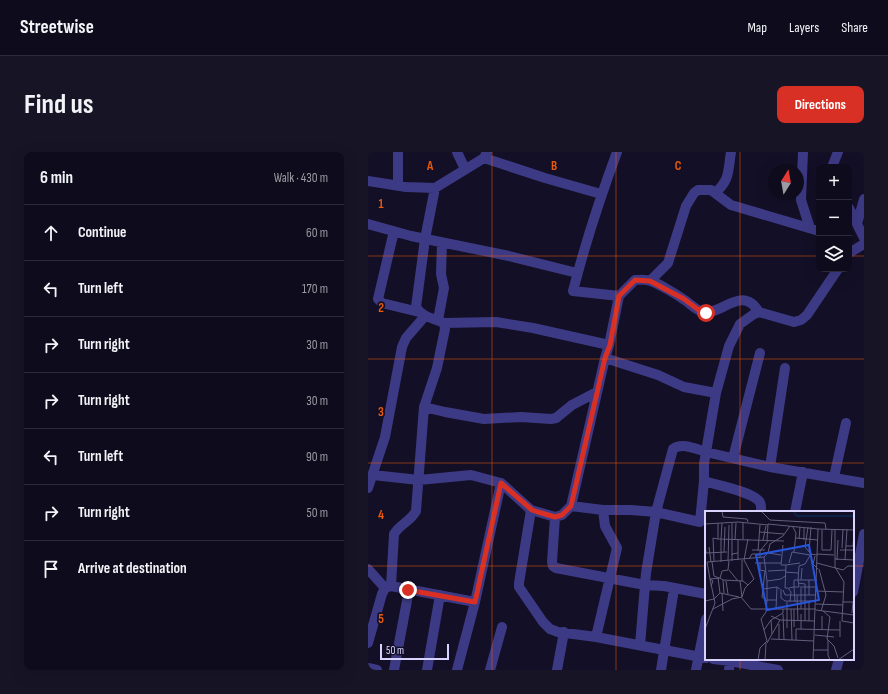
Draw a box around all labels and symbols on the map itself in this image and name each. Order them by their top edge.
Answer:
text: A [426,158,434,174]
text: B [551,158,557,174]
text: C [675,158,682,174]
north arrow [768,164,804,200]
text: 1 [378,196,384,212]
text: 2 [378,300,384,316]
route start [697,304,715,322]
text: 3 [378,404,384,420]
text: 4 [378,507,384,523]
inset map [705,511,854,660]
route end [399,581,417,599]
text: 5 [378,611,384,627]
scale bar [380,642,449,661]

